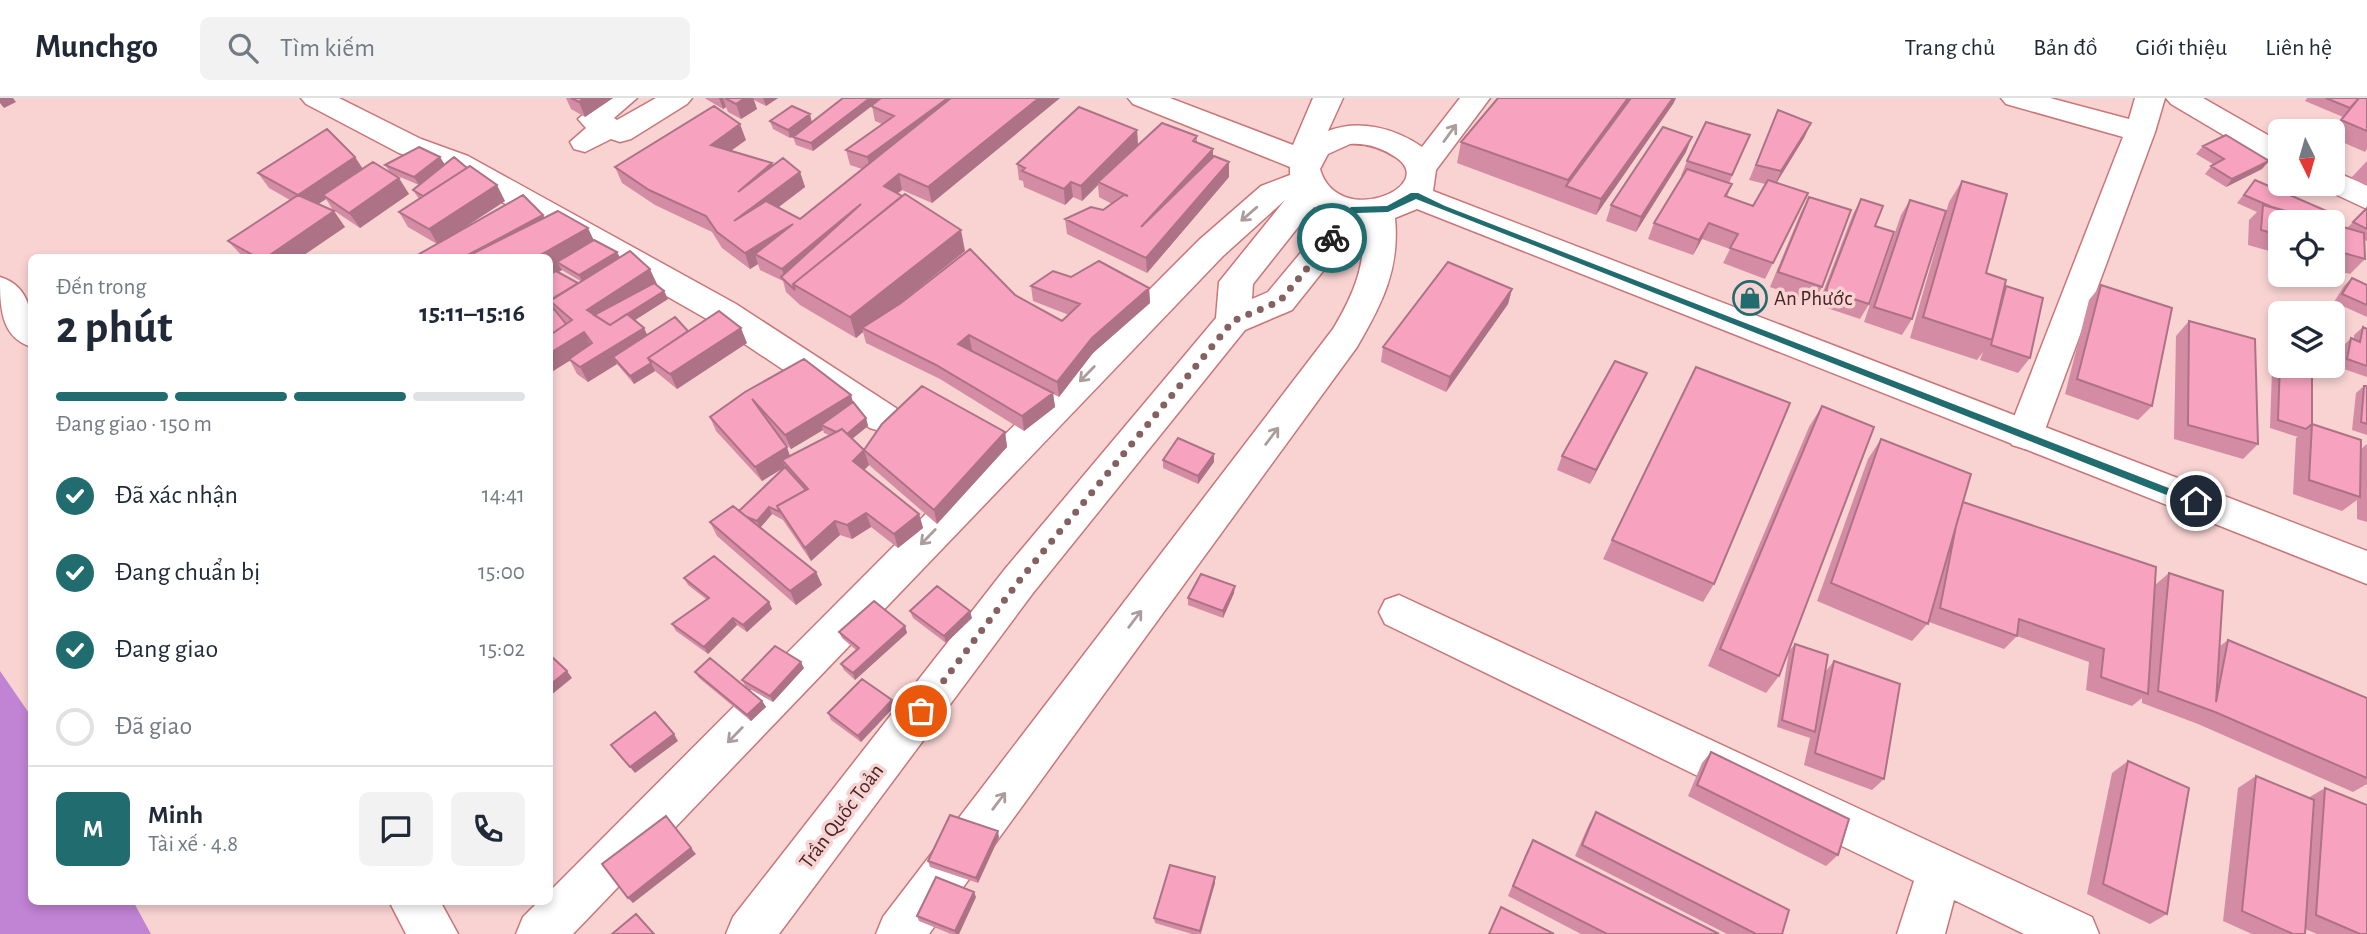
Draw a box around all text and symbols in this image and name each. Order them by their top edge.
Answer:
search box [200,17,690,80]
icon: search [224,29,262,67]
text: Munchgo [35,31,158,64]
text: Tìm kiếm [280,35,375,61]
text: Trang chủ [1905,36,1995,60]
text: Bản đồ [2033,36,2097,60]
text: Giới thiệu [2135,36,2227,60]
text: Liên hệ [2265,36,2332,60]
north arrow [2268,119,2345,196]
map controls [2268,119,2345,378]
one-way arrow [1442,124,1457,143]
courier [1297,203,1367,273]
one-way arrow [1240,206,1258,222]
button: locate [2268,210,2345,287]
icon: bike [1313,219,1351,257]
text: Đến trong [56,276,147,299]
shop icon: An Phước [1731,279,1769,317]
place label: An Phước [1774,288,1852,309]
text: 15:11–15:16 [419,300,525,326]
button: layers [2268,301,2345,378]
text: 2 phút [56,305,173,351]
one-way arrow [1079,365,1096,382]
text: Đang giao · 150 m [56,413,212,436]
one-way arrow [1264,428,1279,446]
pin [2166,471,2226,531]
icon: check [56,477,94,515]
text: Đã xác nhận [115,482,238,508]
icon: home [2177,482,2215,520]
text: 14:41 [482,484,525,507]
one-way arrow [920,528,937,545]
icon: check [56,554,94,592]
text: Đang chuẩn bị [115,559,260,585]
text: 15:00 [478,561,525,584]
one-way arrow [1128,610,1143,628]
icon: check [56,631,94,669]
text: Đang giao [115,636,218,662]
text: 15:02 [480,638,525,661]
pin [891,681,951,741]
icon: bag [902,692,940,730]
text: Đã giao [115,713,192,739]
one-way arrow [727,726,744,743]
street label: Trần Quốc Toản [795,760,887,872]
button: chat [359,792,433,866]
button: phone [451,792,525,866]
one-way arrow [992,792,1007,811]
text: Minh [148,802,203,828]
text: M [83,816,103,842]
text: Tài xế · 4.8 [148,833,238,856]

